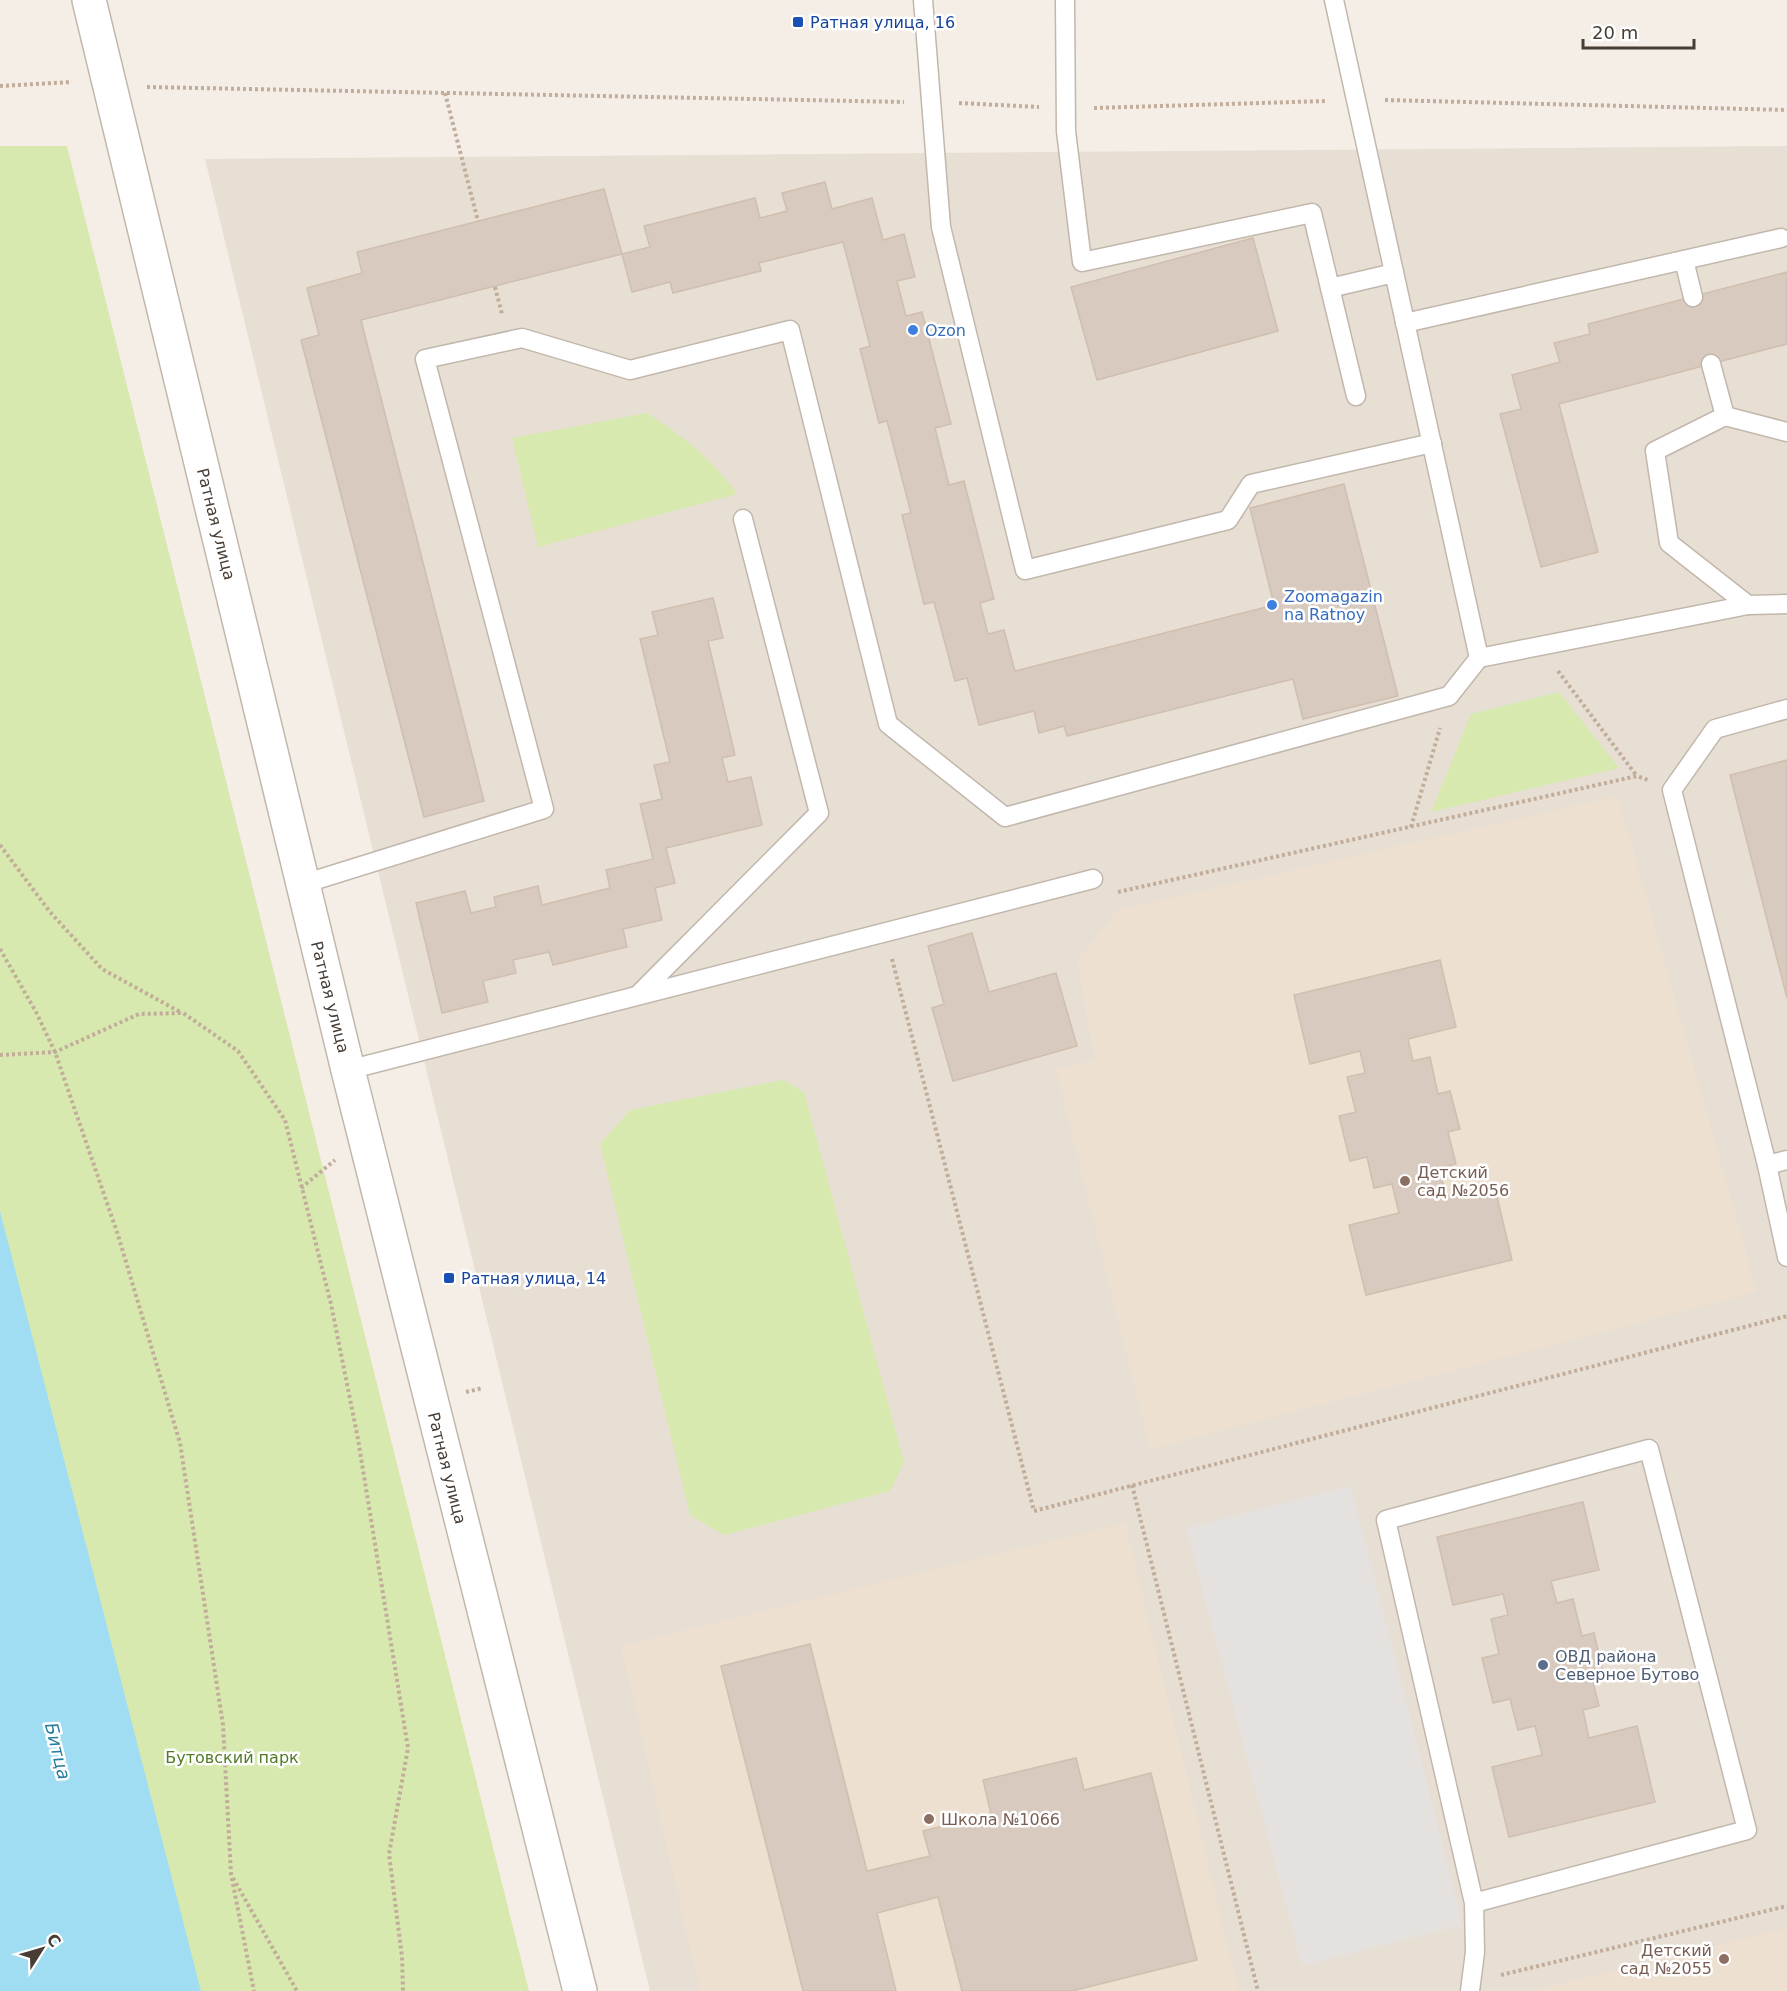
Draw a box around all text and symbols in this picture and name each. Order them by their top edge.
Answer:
scale bar [1583,12,1694,50]
place label: Ратная улица, 16 [810,13,955,32]
marker: Ратная улица, 16 [791,15,805,29]
text: 20 m [1592,22,1638,43]
place label: Ozon [925,321,966,340]
marker: Ozon [906,323,920,337]
street label: Ратная улица [193,466,239,582]
place label: Zoomagazin na Ratnoy [1284,587,1383,624]
marker: Zoomagazin na Ratnoy [1265,598,1279,612]
street label: Ратная улица [307,939,353,1055]
place label: Детский сад №2056 [1417,1163,1509,1200]
marker: Детский сад №2056 [1398,1174,1412,1188]
place label: Ратная улица, 14 [461,1269,606,1288]
marker: Ратная улица, 14 [442,1271,456,1285]
street label: Ратная улица [424,1410,470,1526]
place label: ОВД района Северное Бутово [1555,1647,1699,1684]
marker: ОВД района Северное Бутово [1536,1658,1550,1672]
water label: Битца [41,1720,75,1782]
park label: Бутовский парк [165,1748,299,1767]
place label: Школа №1066 [941,1810,1060,1829]
marker: Школа №1066 [922,1812,936,1826]
north arrow [12,1919,72,1979]
text: С [42,1930,65,1951]
place label: Детский сад №2055 [1620,1941,1712,1978]
marker: Детский сад №2055 [1717,1952,1731,1966]

